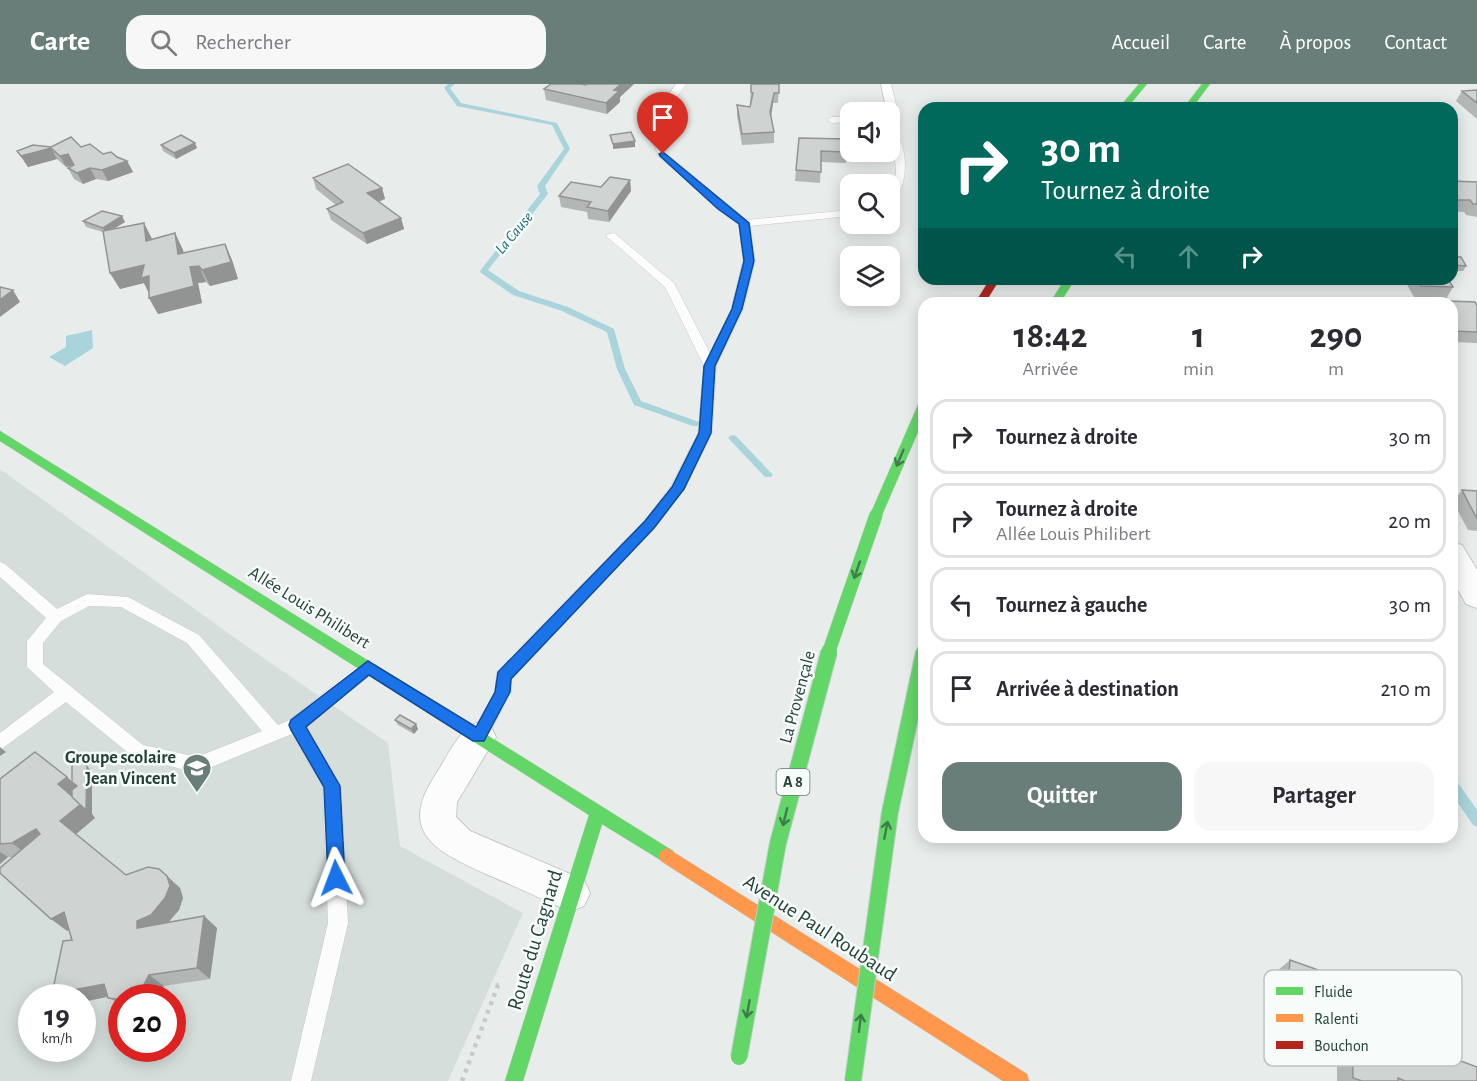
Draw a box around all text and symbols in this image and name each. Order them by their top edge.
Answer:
search box [126,15,546,69]
icon: search [147,26,180,59]
text: Carte [30,28,90,56]
text: Rechercher [195,31,291,53]
text: Accueil [1112,32,1170,53]
text: Carte [1203,32,1246,53]
text: À propos [1279,32,1351,53]
text: Contact [1384,32,1447,53]
pin [637,92,688,154]
icon: arrive [646,101,679,134]
map controls [840,102,900,306]
button: sound [840,102,900,162]
icon: right [942,126,1020,204]
text: 30 m [1041,128,1121,170]
button: search [840,174,900,234]
text: Tournez à droite [1041,177,1210,204]
water label: La Cause [492,209,536,257]
icon: left [1109,240,1142,273]
icon: ahead [1172,240,1205,273]
icon: right [1235,240,1268,273]
button: layers [840,246,900,306]
text: 18:42 [1013,318,1087,354]
text: 1 [1192,318,1205,354]
text: 290 [1309,318,1363,354]
text: Arrivée [1023,359,1078,379]
text: min [1183,359,1214,379]
text: m [1328,359,1344,379]
icon: right [945,420,978,453]
text: Tournez à droite [996,426,1138,448]
text: 30 m [1389,426,1431,448]
one-way arrow [894,449,905,467]
text: Tournez à droite [996,498,1138,520]
icon: right [945,504,978,537]
text: 20 m [1388,510,1431,532]
text: Allée Louis Philibert [996,524,1151,544]
one-way arrow [850,560,861,579]
street label: Allée Louis Philibert [245,564,373,653]
icon: left [945,588,978,621]
text: Tournez à gauche [996,594,1147,616]
text: 30 m [1389,594,1431,616]
street label: La Provençale [777,649,819,745]
icon: arrive [945,672,978,705]
text: Arrivée à destination [996,678,1179,700]
text: 210 m [1381,678,1431,700]
place label: Groupe scolaire Jean Vincent [65,749,176,788]
school or university icon: Groupe scolaire Jean Vincent [181,752,213,794]
button: Quitter [942,762,1182,831]
button: Partager [1194,762,1434,831]
road number: A 8 [776,769,810,795]
one-way arrow [778,807,790,826]
one-way arrow [881,820,892,840]
position arrow [304,846,368,910]
street label: Route du Cagnard [504,867,566,1013]
street label: Avenue Paul Roubaud [740,871,901,985]
legend [1264,970,1462,1066]
speed limit sign: 20 [108,984,186,1062]
text: Fluide [1314,984,1353,1000]
one-way arrow [742,998,753,1018]
text: 19 [44,1001,70,1031]
text: Ralenti [1314,1011,1359,1027]
one-way arrow [855,1014,866,1033]
text: km/h [42,1031,72,1046]
text: Bouchon [1314,1038,1369,1054]

